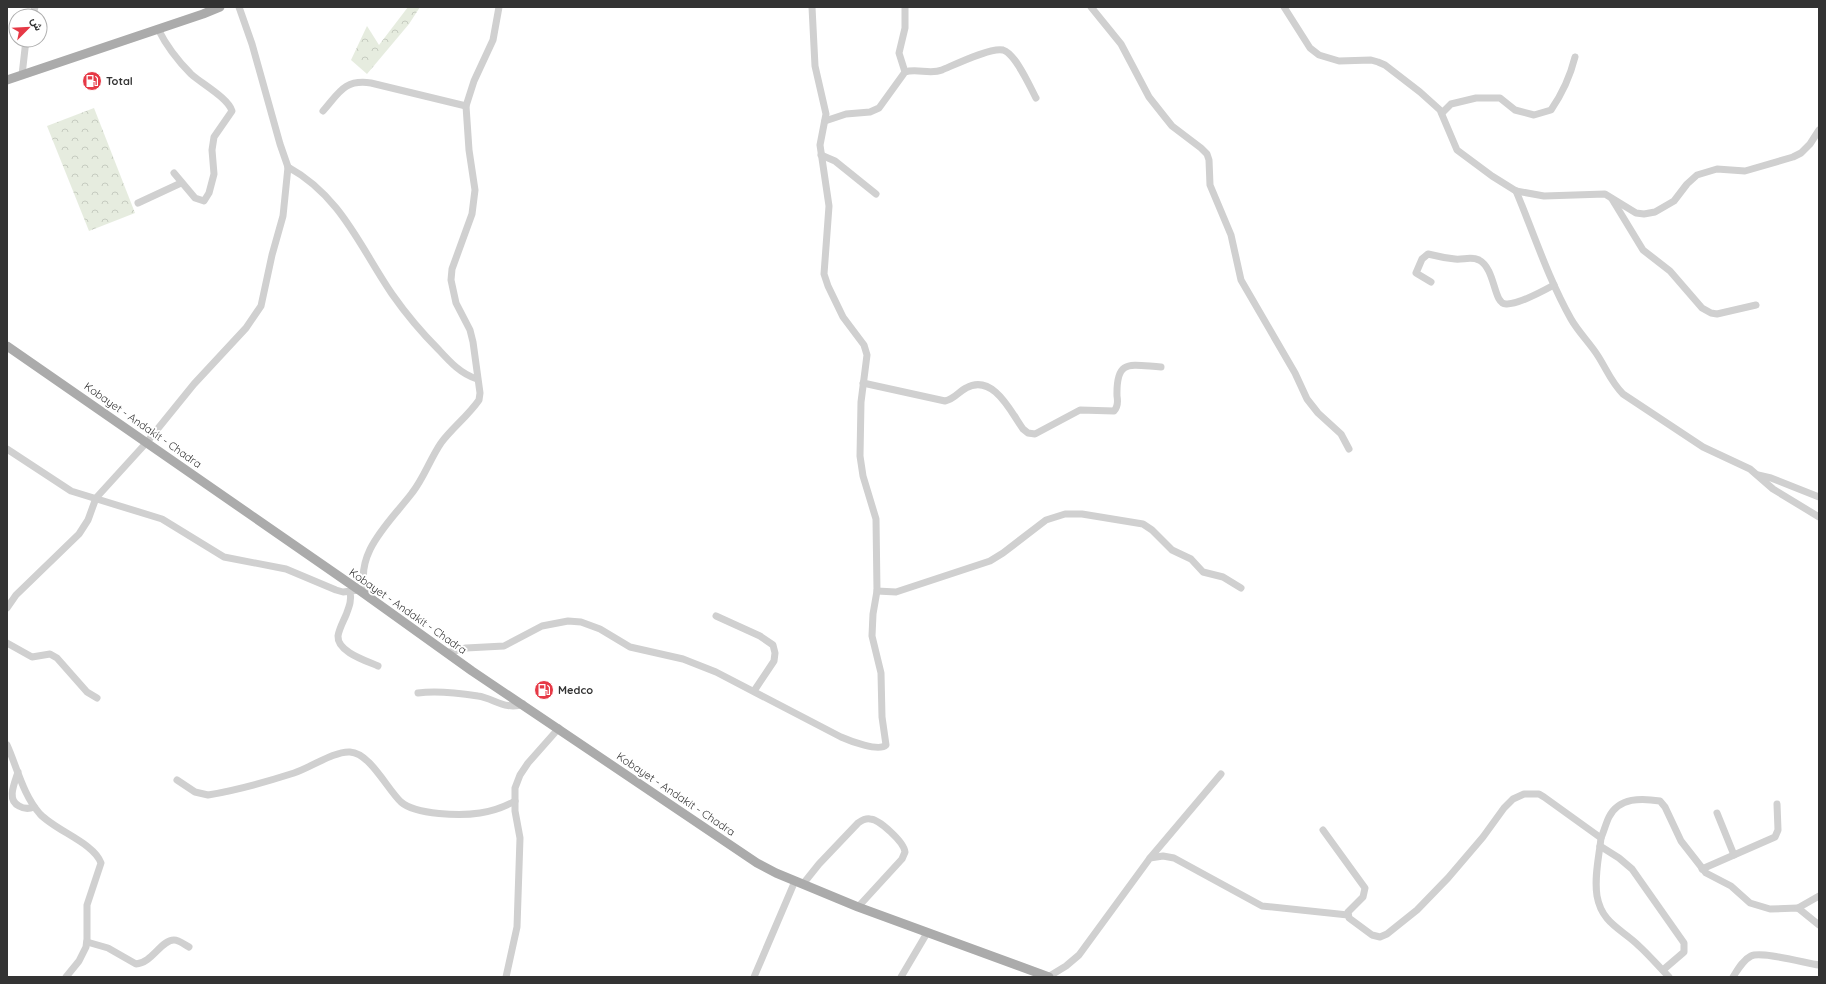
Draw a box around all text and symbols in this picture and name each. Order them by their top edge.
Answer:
north arrow [8,8,48,48]
text: ش [28,15,46,33]
fuel station icon: Total [81,70,103,92]
place label: Total [106,74,133,88]
street label: Kobayet - Andakit - Chadra [82,379,204,471]
street label: Kobayet - Andakit - Chadra [347,565,469,657]
fuel station icon: Medco [533,679,555,701]
place label: Medco [558,683,593,697]
street label: Kobayet - Andakit - Chadra [614,749,738,839]

